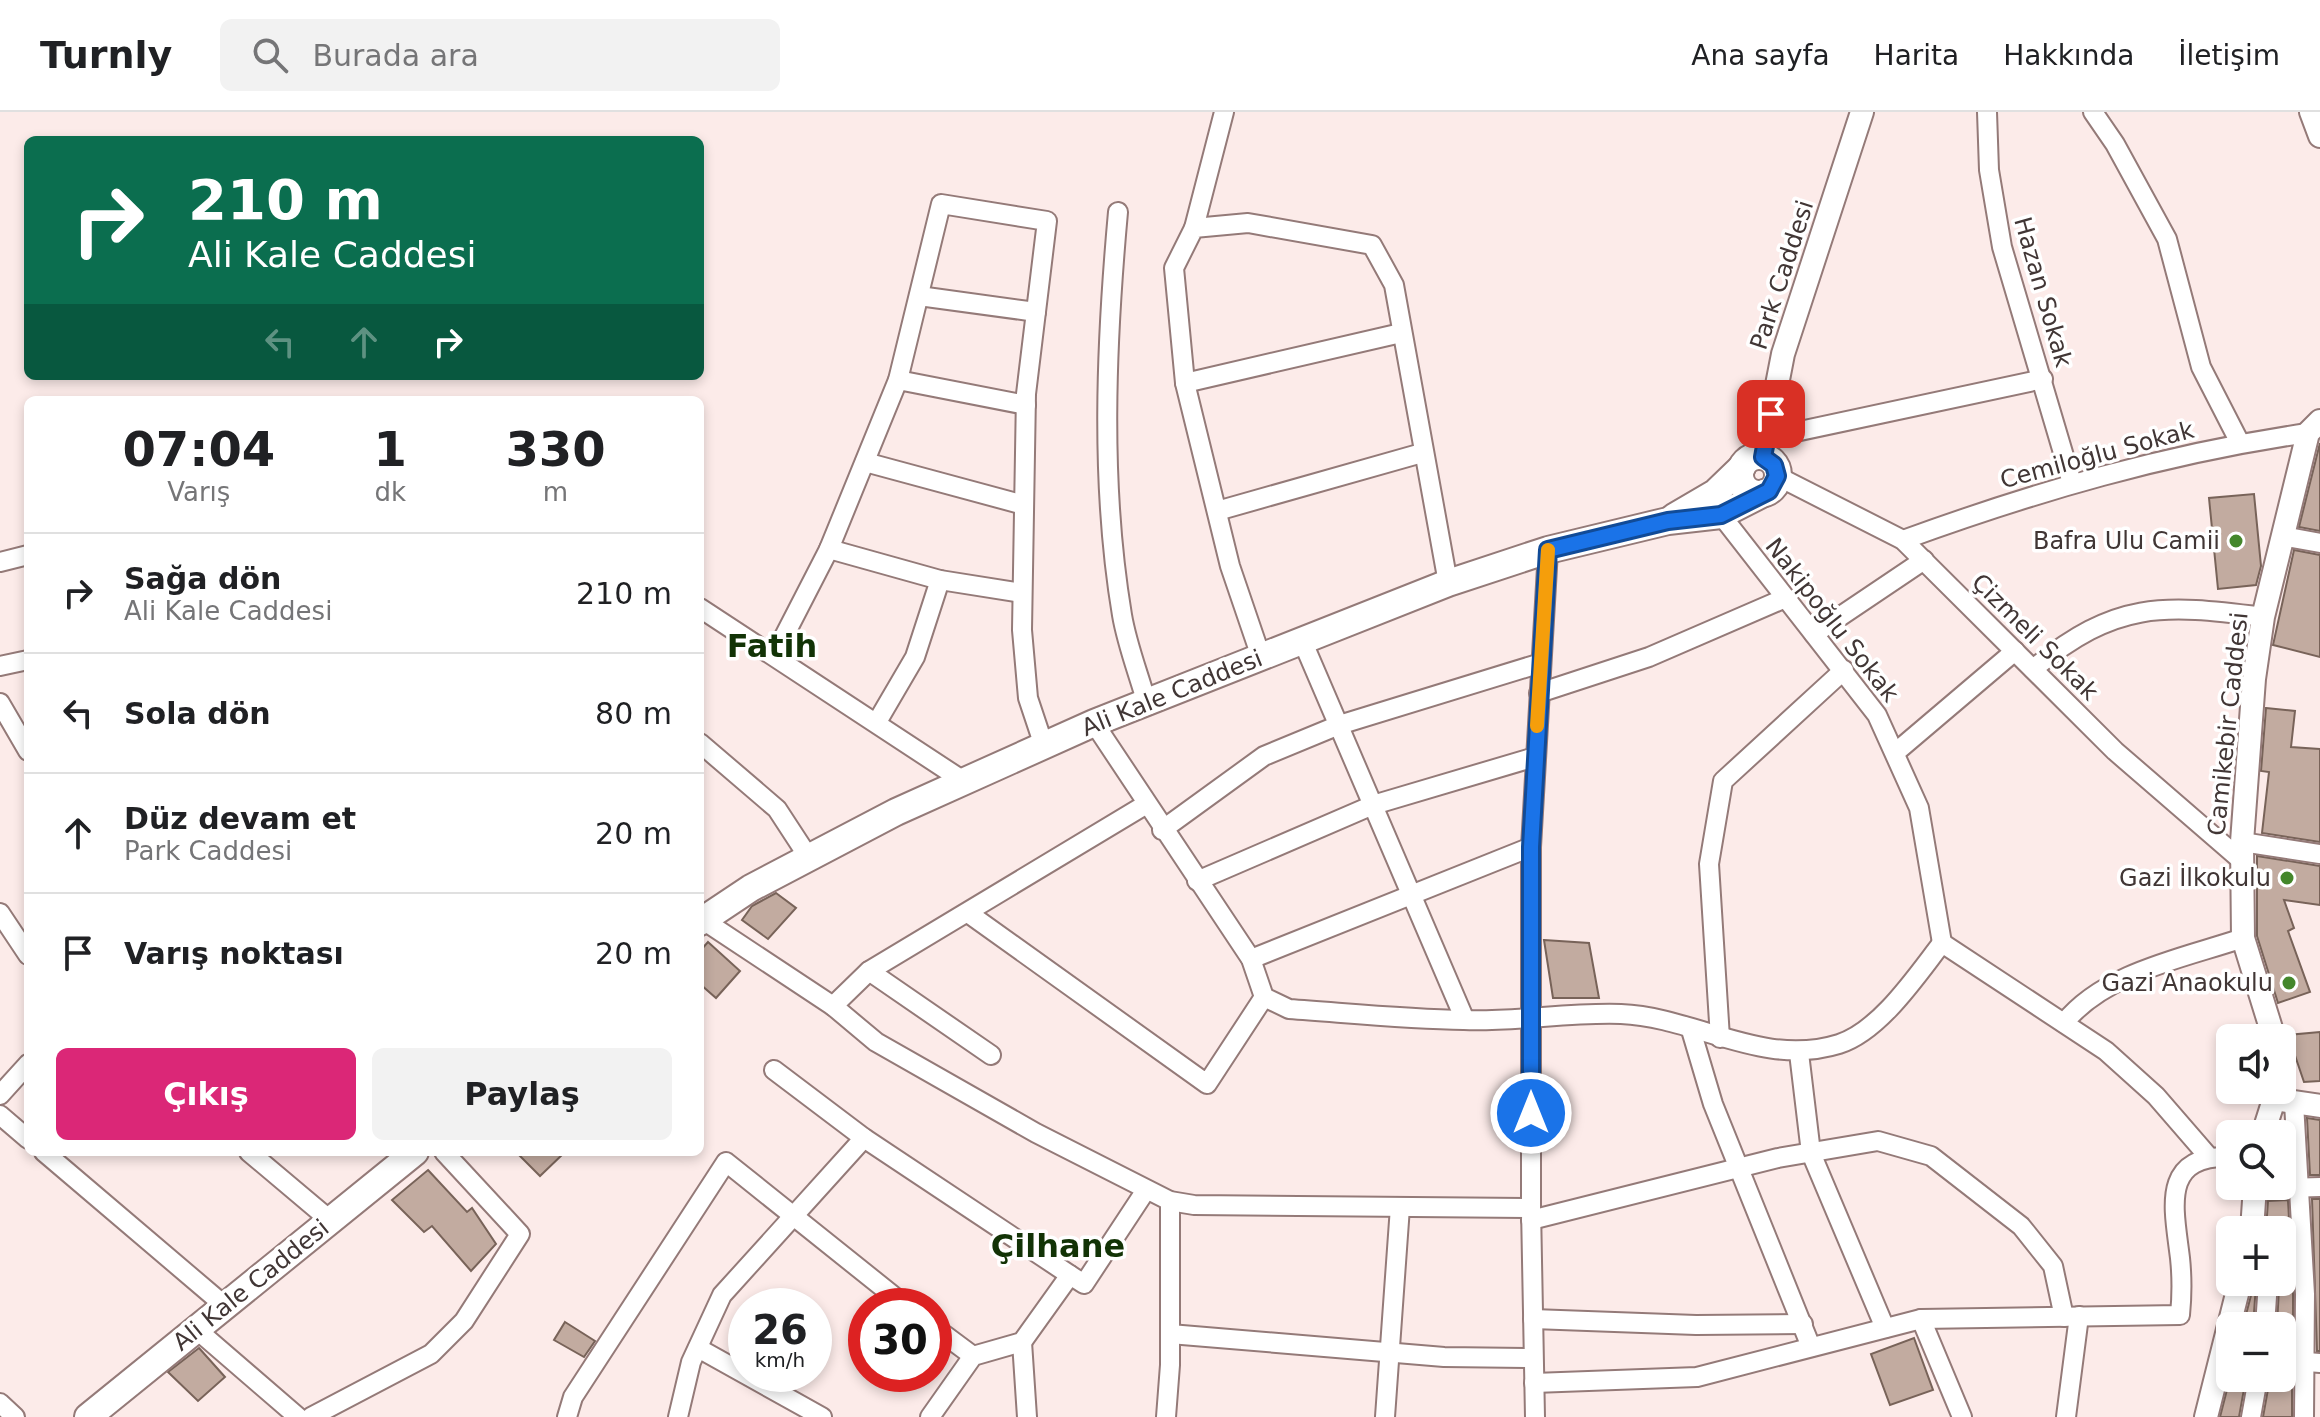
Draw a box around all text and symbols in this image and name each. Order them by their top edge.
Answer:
search box [220,19,780,91]
text: Turnly [40,33,172,77]
icon: search [248,33,292,77]
text: Burada ara [312,38,479,73]
text: Ana sayfa [1691,39,1830,72]
text: Harita [1874,39,1959,72]
text: Hakkında [2003,39,2134,72]
text: İletişim [2178,39,2280,72]
text: 210 m [188,167,383,232]
icon: right [56,168,160,272]
street label: Park Caddesi [1745,197,1819,353]
street label: Hazan Sokak [2008,214,2078,370]
text: Ali Kale Caddesi [188,234,477,275]
icon: left [258,320,302,364]
icon: ahead [342,320,386,364]
icon: right [426,320,470,364]
pin [1737,380,1805,448]
icon: arrive [1749,392,1793,436]
street label: Cemiloğlu Sokak [1997,416,2197,494]
text: 07:04 [122,421,275,477]
text: 1 [374,421,407,477]
text: 330 [505,421,606,477]
text: Varış [167,477,230,507]
text: dk [375,477,406,507]
text: m [543,477,568,507]
place label: Bafra Ulu Camii [2033,527,2220,555]
marker: Bafra Ulu Camii [2227,532,2245,550]
street label: Nakipoğlu Sokak [1759,533,1905,707]
text: Sağa dön [124,561,281,596]
street label: Çizmeli Sokak [1966,568,2104,706]
icon: right [56,571,100,615]
text: 210 m [576,576,672,611]
text: Ali Kale Caddesi [124,596,332,626]
street label: Camikebir Caddesi [2202,611,2254,837]
district label: Fatih [727,627,817,665]
street label: Ali Kale Caddesi [1078,644,1266,742]
icon: left [56,691,100,735]
text: Sola dön [124,696,271,731]
text: 80 m [595,696,672,731]
text: Düz devam et [124,801,356,836]
icon: ahead [56,811,100,855]
text: 20 m [595,816,672,851]
text: Park Caddesi [124,836,292,866]
place label: Gazi İlkokulu [2119,863,2271,892]
marker: Gazi İlkokulu [2278,869,2296,887]
icon: arrive [56,931,100,975]
text: Varış noktası [124,936,344,971]
text: 20 m [595,936,672,971]
place label: Gazi Anaokulu [2102,969,2273,997]
marker: Gazi Anaokulu [2280,974,2298,992]
map controls [2216,1024,2296,1392]
button: sound [2216,1024,2296,1104]
button: Çıkış [56,1048,356,1140]
button: Paylaş [372,1048,672,1140]
position arrow [1489,1071,1573,1155]
button: search [2216,1120,2296,1200]
street label: Ali Kale Caddesi [167,1214,335,1356]
button: + [2216,1216,2296,1296]
district label: Çilhane [991,1227,1125,1265]
speed limit sign: 30 [848,1288,952,1392]
text: 26 [752,1307,808,1353]
button: − [2216,1312,2296,1392]
text: km/h [755,1348,805,1372]

